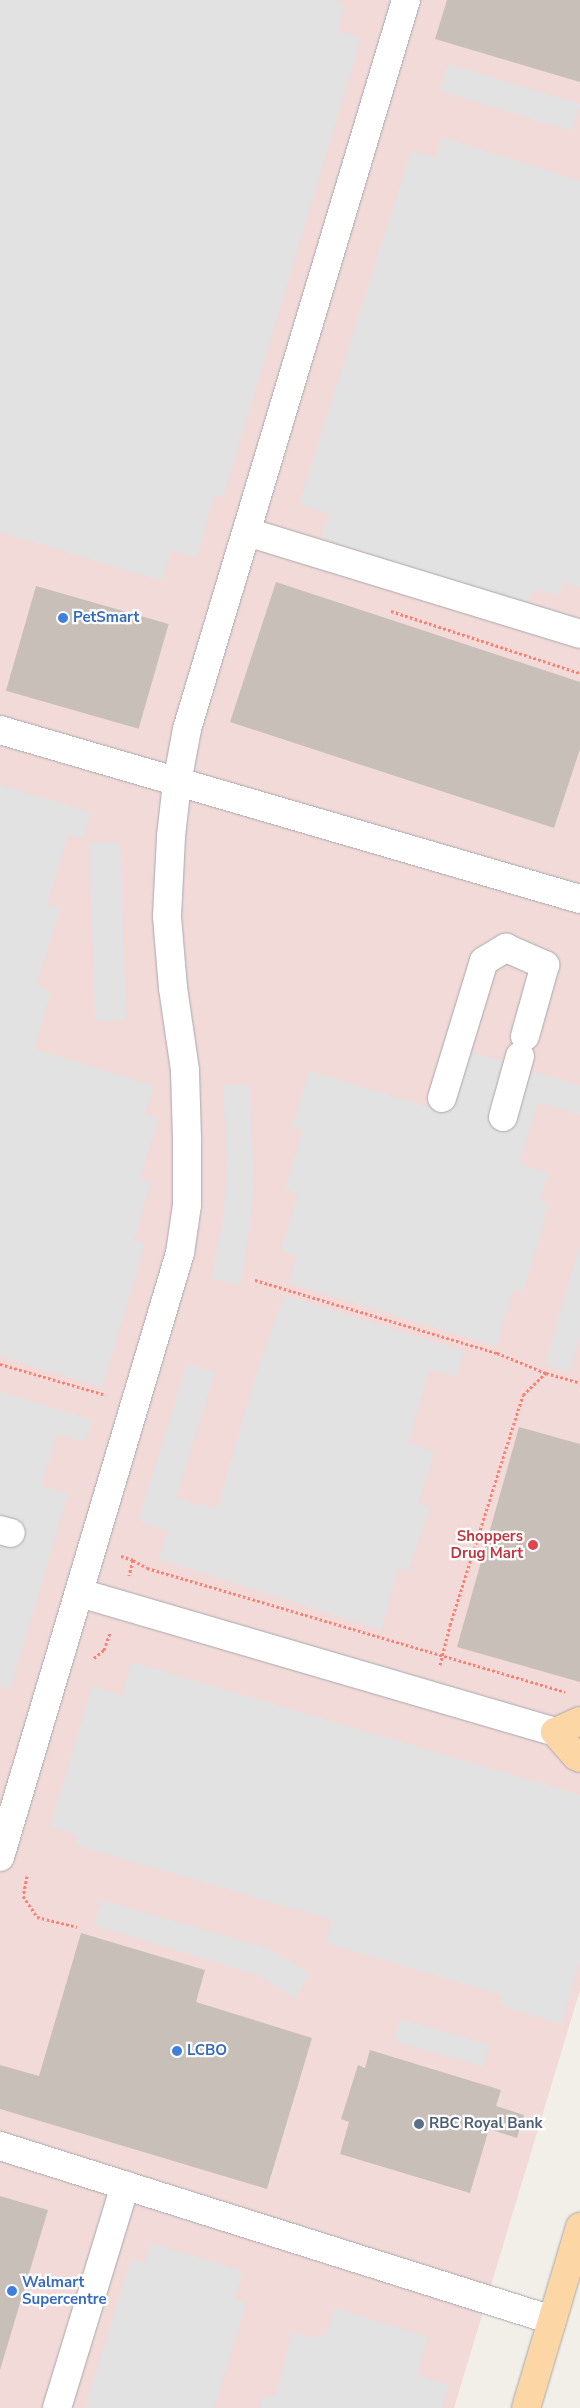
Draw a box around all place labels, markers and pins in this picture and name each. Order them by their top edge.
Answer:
place label: PetSmart [73,609,139,627]
marker: PetSmart [57,612,69,624]
place label: Shoppers Drug Mart [451,1527,523,1562]
marker: Shoppers Drug Mart [527,1539,539,1551]
place label: LCBO [187,2042,227,2060]
marker: LCBO [171,2045,183,2057]
place label: RBC Royal Bank [429,2115,543,2133]
marker: RBC Royal Bank [413,2118,425,2130]
place label: Walmart Supercentre [22,2273,107,2308]
marker: Walmart Supercentre [6,2285,18,2297]

